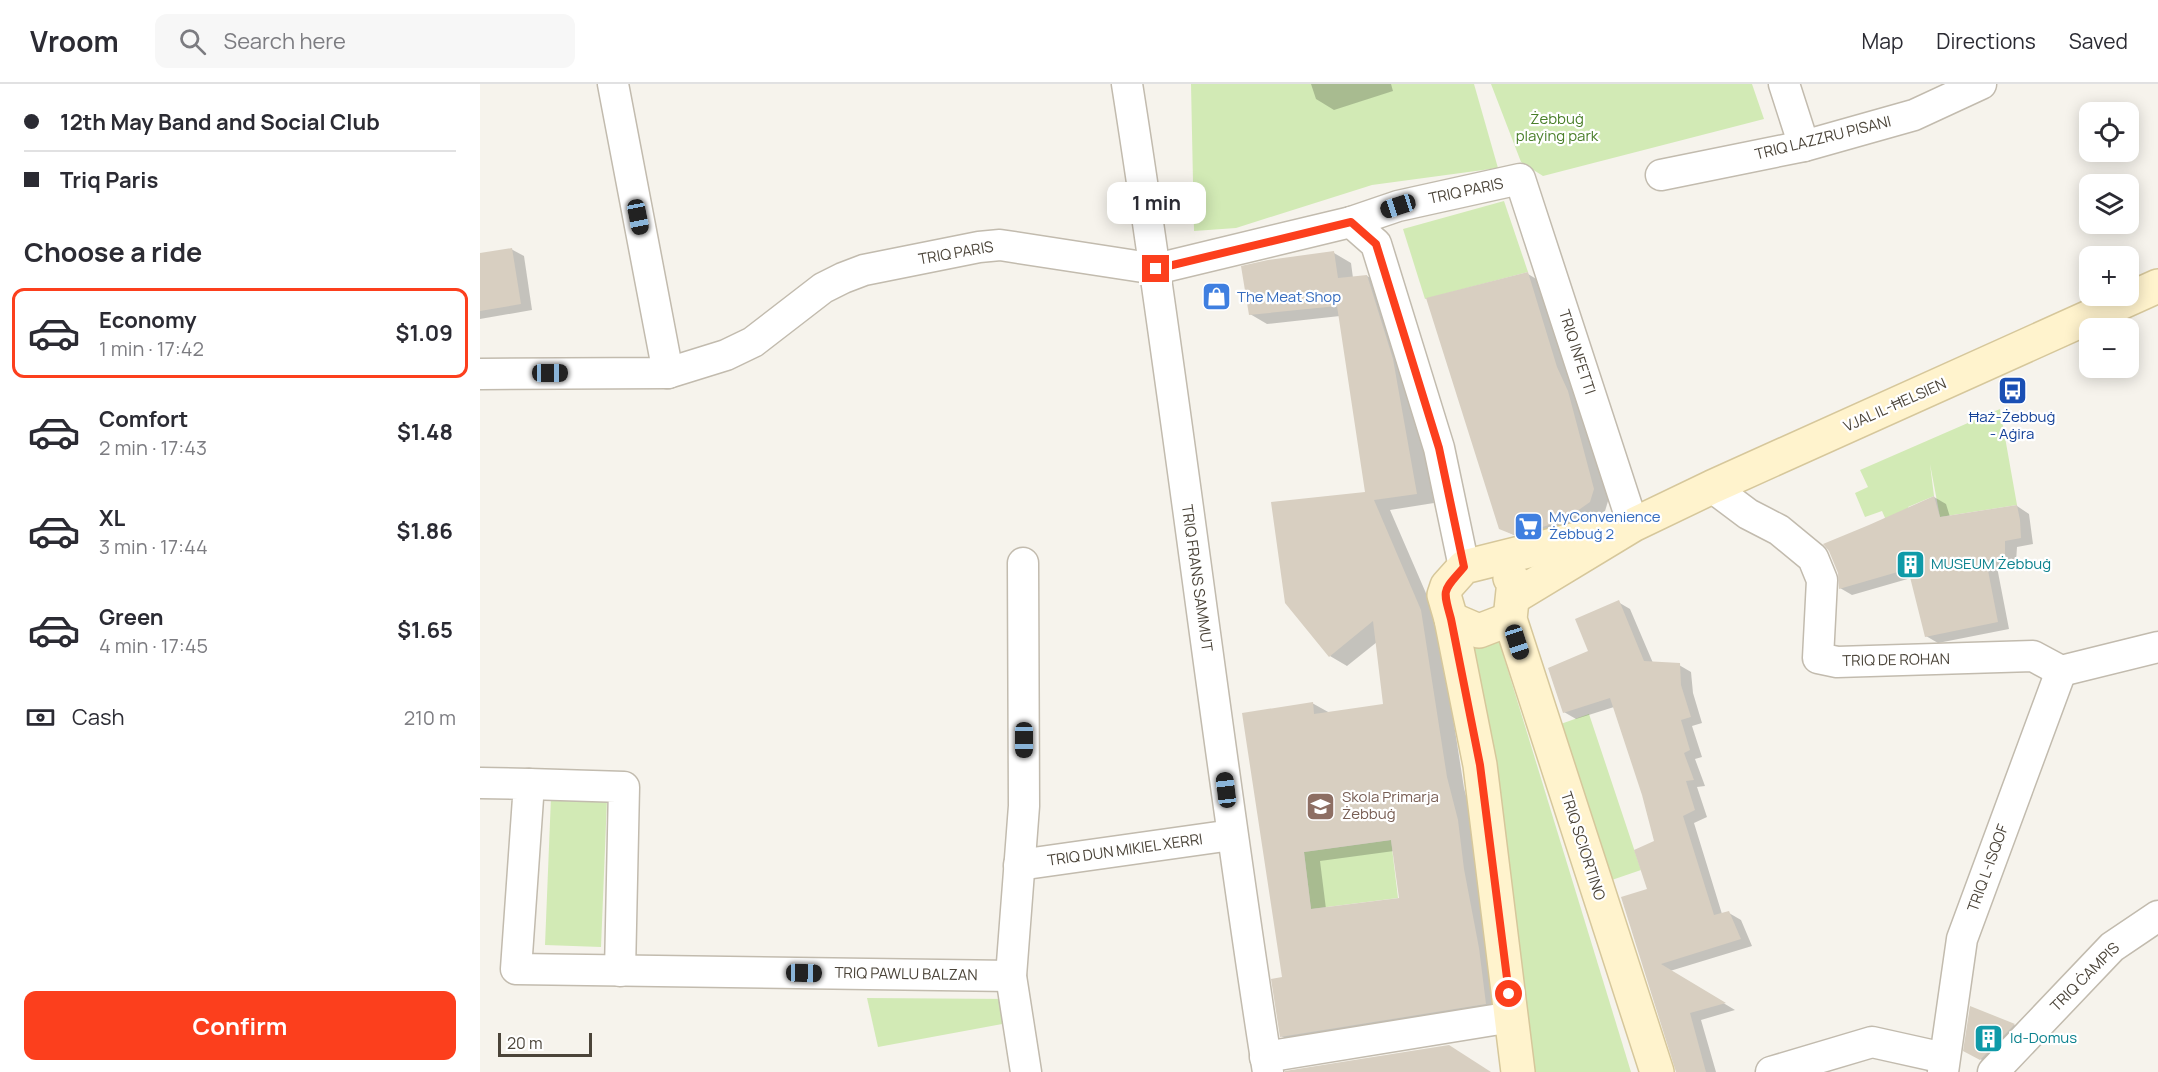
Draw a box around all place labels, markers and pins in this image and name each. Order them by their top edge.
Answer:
shop icon: The Meat Shop [1200,281,1232,313]
place label: The Meat Shop [1237,286,1341,307]
bus stop icon: Ħaż-Żebbuġ - Aġira [1996,374,2028,406]
place label: Ħaż-Żebbuġ - Aġira [1969,406,2055,444]
place label: MyConvenience Żebbuġ 2 [1549,506,1661,544]
supermarket icon: MyConvenience Żebbuġ 2 [1512,510,1544,542]
building icon: MUSEUM Żebbuġ [1894,548,1926,580]
place label: MUSEUM Żebbuġ [1931,553,2051,574]
place label: Skola Primarja Żebbuġ [1342,786,1439,824]
school or university icon: Skola Primarja Żebbuġ [1305,790,1337,822]
building icon: Id-Domus [1973,1022,2005,1054]
place label: Id-Domus [2010,1027,2077,1048]

